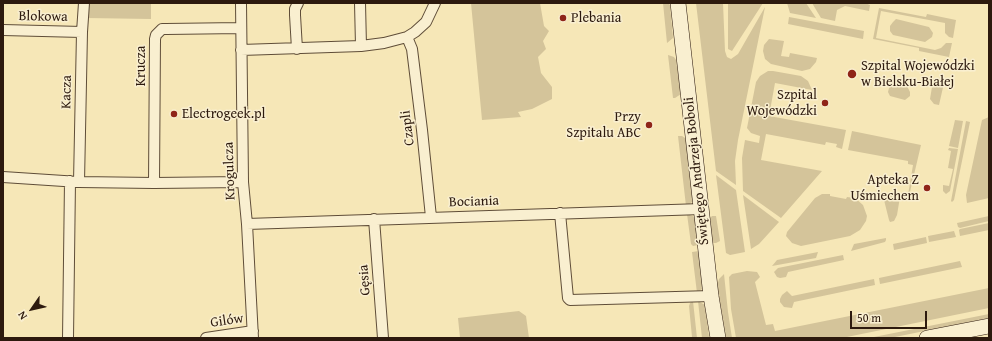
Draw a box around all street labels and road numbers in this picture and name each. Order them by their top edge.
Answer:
street label: Blokowa [18,8,68,26]
street label: Krucza [133,46,149,86]
street label: Kacza [58,75,76,109]
street label: Świętego Andrzeja Boboli [681,96,713,246]
street label: Czapli [397,109,419,147]
street label: Krogulcza [221,142,239,200]
street label: Bociania [449,193,499,211]
street label: Gęsia [356,264,374,296]
street label: Gilów [209,310,245,332]

